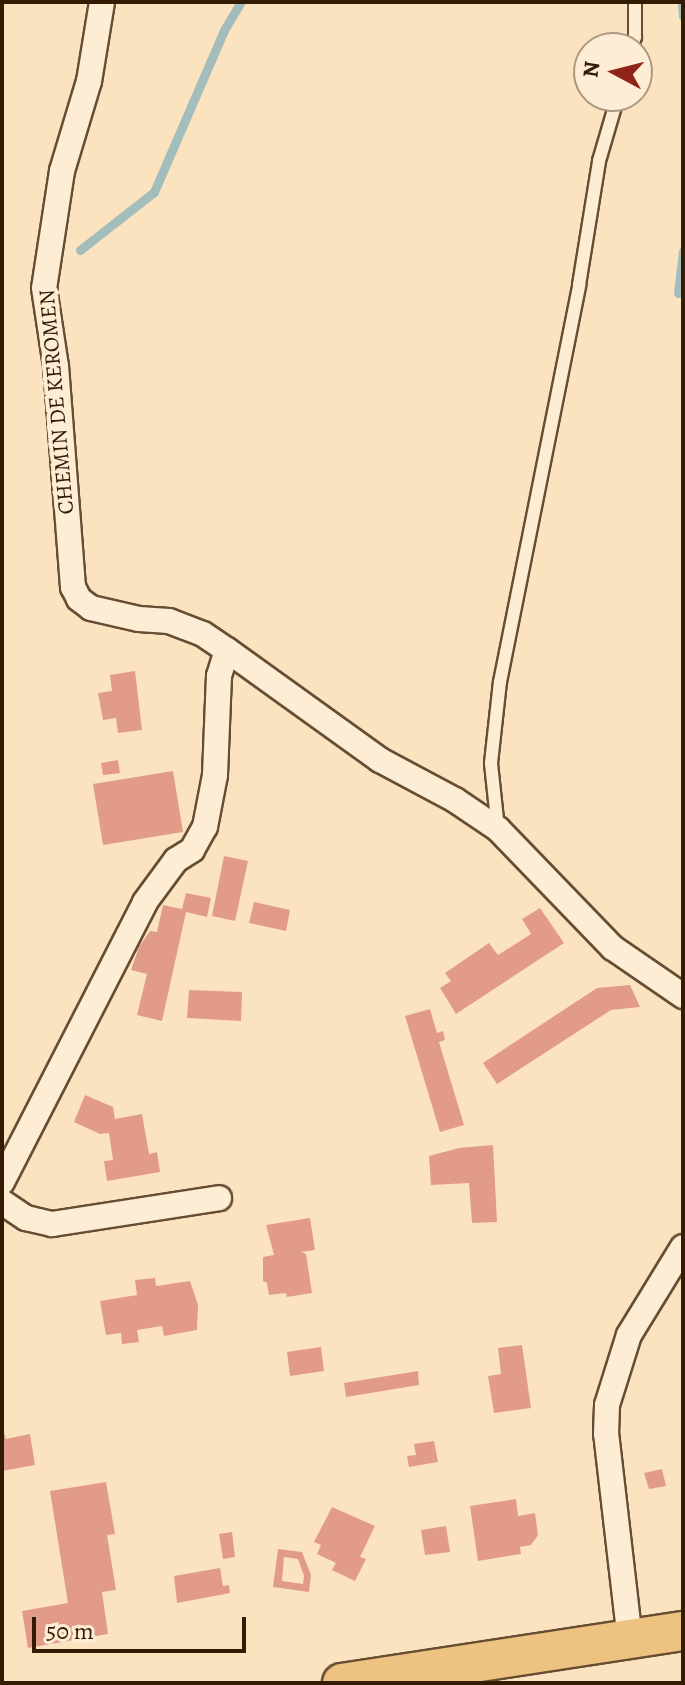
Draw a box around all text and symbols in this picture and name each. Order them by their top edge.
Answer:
north arrow [573,32,653,112]
text: N [575,60,607,79]
street label: CHEMIN DE KEROMEN [34,288,80,516]
scale bar [36,1601,250,1651]
text: 50 m [46,1615,94,1647]

